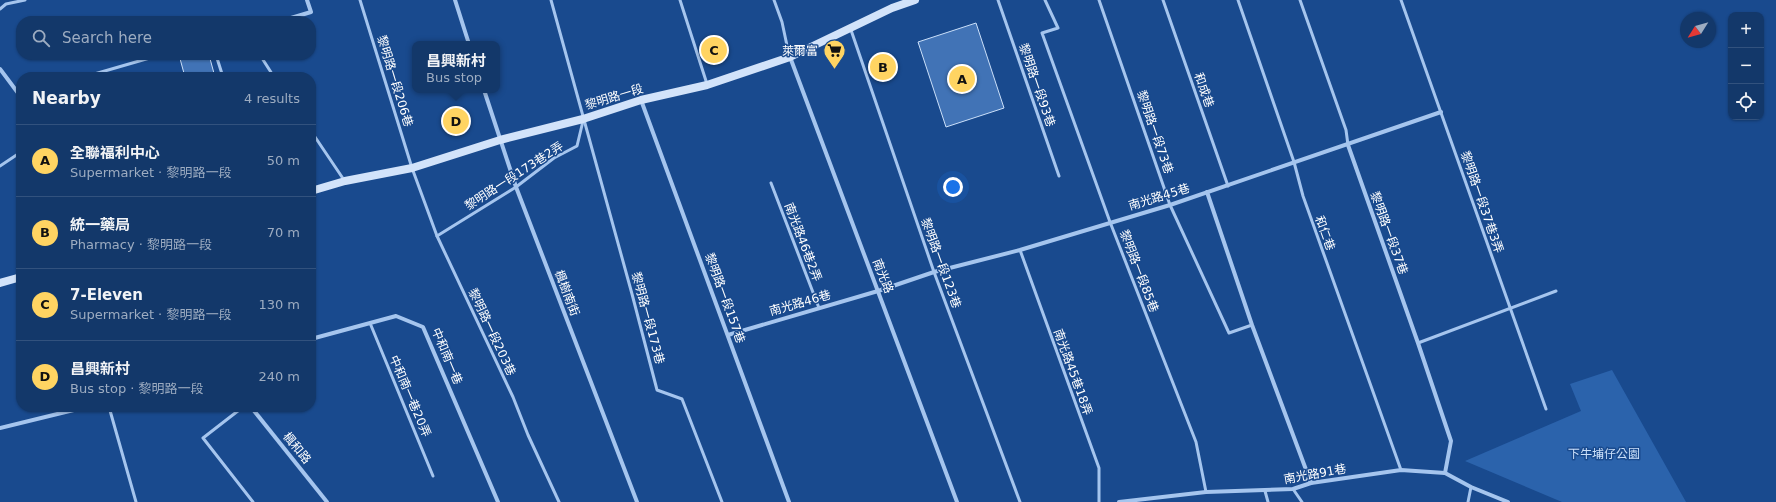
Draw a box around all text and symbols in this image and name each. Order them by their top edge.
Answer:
north arrow [1680,12,1716,48]
map controls [1728,12,1764,120]
button: + [1728,12,1764,48]
search box [16,16,316,60]
icon: search [30,27,52,49]
text: Search here [62,29,152,47]
street label: 黎明路一段206巷 [374,34,416,128]
pin: C [701,35,727,65]
supermarket icon: 萊爾富 [821,38,847,71]
popup [412,41,500,93]
street label: 黎明路一段93巷 [1016,41,1058,129]
place label: 萊爾富 [782,44,818,58]
button: − [1728,48,1764,84]
text: 昌興新村 [426,52,486,70]
pin: B [870,52,896,82]
pin: A [949,64,975,94]
text: Bus stop [426,70,482,85]
street label: 和成巷 [1192,71,1216,109]
street label: 黎明路一段 [583,82,645,112]
button: locate [1728,84,1764,120]
text: Nearby [32,88,101,108]
street label: 黎明路一段73巷 [1134,88,1176,176]
text: 4 results [244,91,300,106]
pin: D [443,106,469,136]
street label: 黎明路一段173巷2弄 [462,139,566,213]
text: 全聯福利中心 [70,144,160,162]
street label: 黎明路一段37巷3弄 [1458,149,1506,255]
text: A [40,153,50,168]
text: 50 m [267,153,300,168]
text: Supermarket · 黎明路一段 [70,165,231,180]
your location [943,177,963,197]
street label: 南光路45巷 [1127,181,1191,213]
street label: 黎明路一段37巷 [1367,190,1411,276]
street label: 南光路46巷2弄 [782,201,824,283]
street label: 和仁巷 [1312,214,1338,252]
text: 統一藥局 [70,216,130,234]
street label: 黎明路一段123巷 [918,216,964,310]
text: B [40,225,50,240]
text: 70 m [267,225,300,240]
street label: 黎明路一段85巷 [1117,228,1161,314]
text: Pharmacy · 黎明路一段 [70,237,212,252]
street label: 黎明路一段157巷 [702,251,748,345]
street label: 南光路 [870,257,896,295]
street label: 楓樹南街 [552,268,582,318]
street label: 黎明路一段173巷 [629,270,667,366]
text: 7-Eleven [70,286,143,304]
street label: 黎明路一段203巷 [466,286,518,378]
street label: 南光路46巷 [768,288,832,318]
text: C [40,297,50,312]
text: 130 m [258,297,300,312]
text: Supermarket · 黎明路一段 [70,307,231,322]
street label: 中和南一巷 [429,326,465,386]
street label: 南光路45巷18弄 [1051,327,1095,417]
street label: 中和南一巷20弄 [387,353,433,439]
text: 昌興新村 [70,360,130,378]
text: D [40,369,50,384]
text: 240 m [258,369,300,384]
text: Bus stop · 黎明路一段 [70,381,204,396]
street label: 楓和路 [280,430,314,466]
park label: 下牛埔仔公園 [1568,447,1640,461]
street label: 南光路91巷 [1283,462,1347,486]

